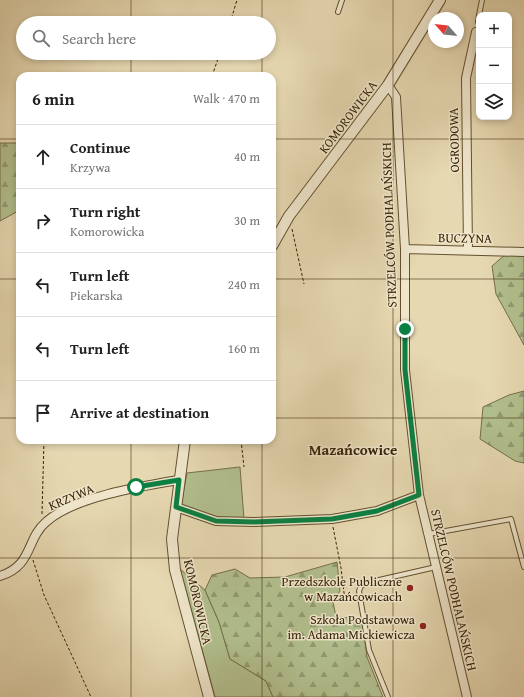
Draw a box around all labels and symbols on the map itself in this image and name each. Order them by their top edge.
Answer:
north arrow [428,12,464,48]
street label: KOMOROWICKA [314,77,382,157]
street label: OGRODOWA [444,107,464,172]
street label: STRZELCÓW PODHALAŃSKICH [377,142,401,308]
street label: BUCZYNA [438,228,492,248]
route end [396,320,414,338]
district label: Mazańcowice [309,439,397,460]
route start [127,478,145,496]
street label: KRZYWA [45,479,97,515]
street label: STRZELCÓW PODHALAŃSKICH [426,507,482,673]
street label: KOMOROWICKA [179,558,217,647]
place label: Przedszkole Publiczne w Mazańcowicach [282,572,403,606]
marker: Przedszkole Publiczne w Mazańcowicach [405,583,415,593]
place label: Szkoła Podstawowa im. Adama Mickiewicza [287,610,416,644]
marker: Szkoła Podstawowa im. Adama Mickiewicza [418,621,428,631]

